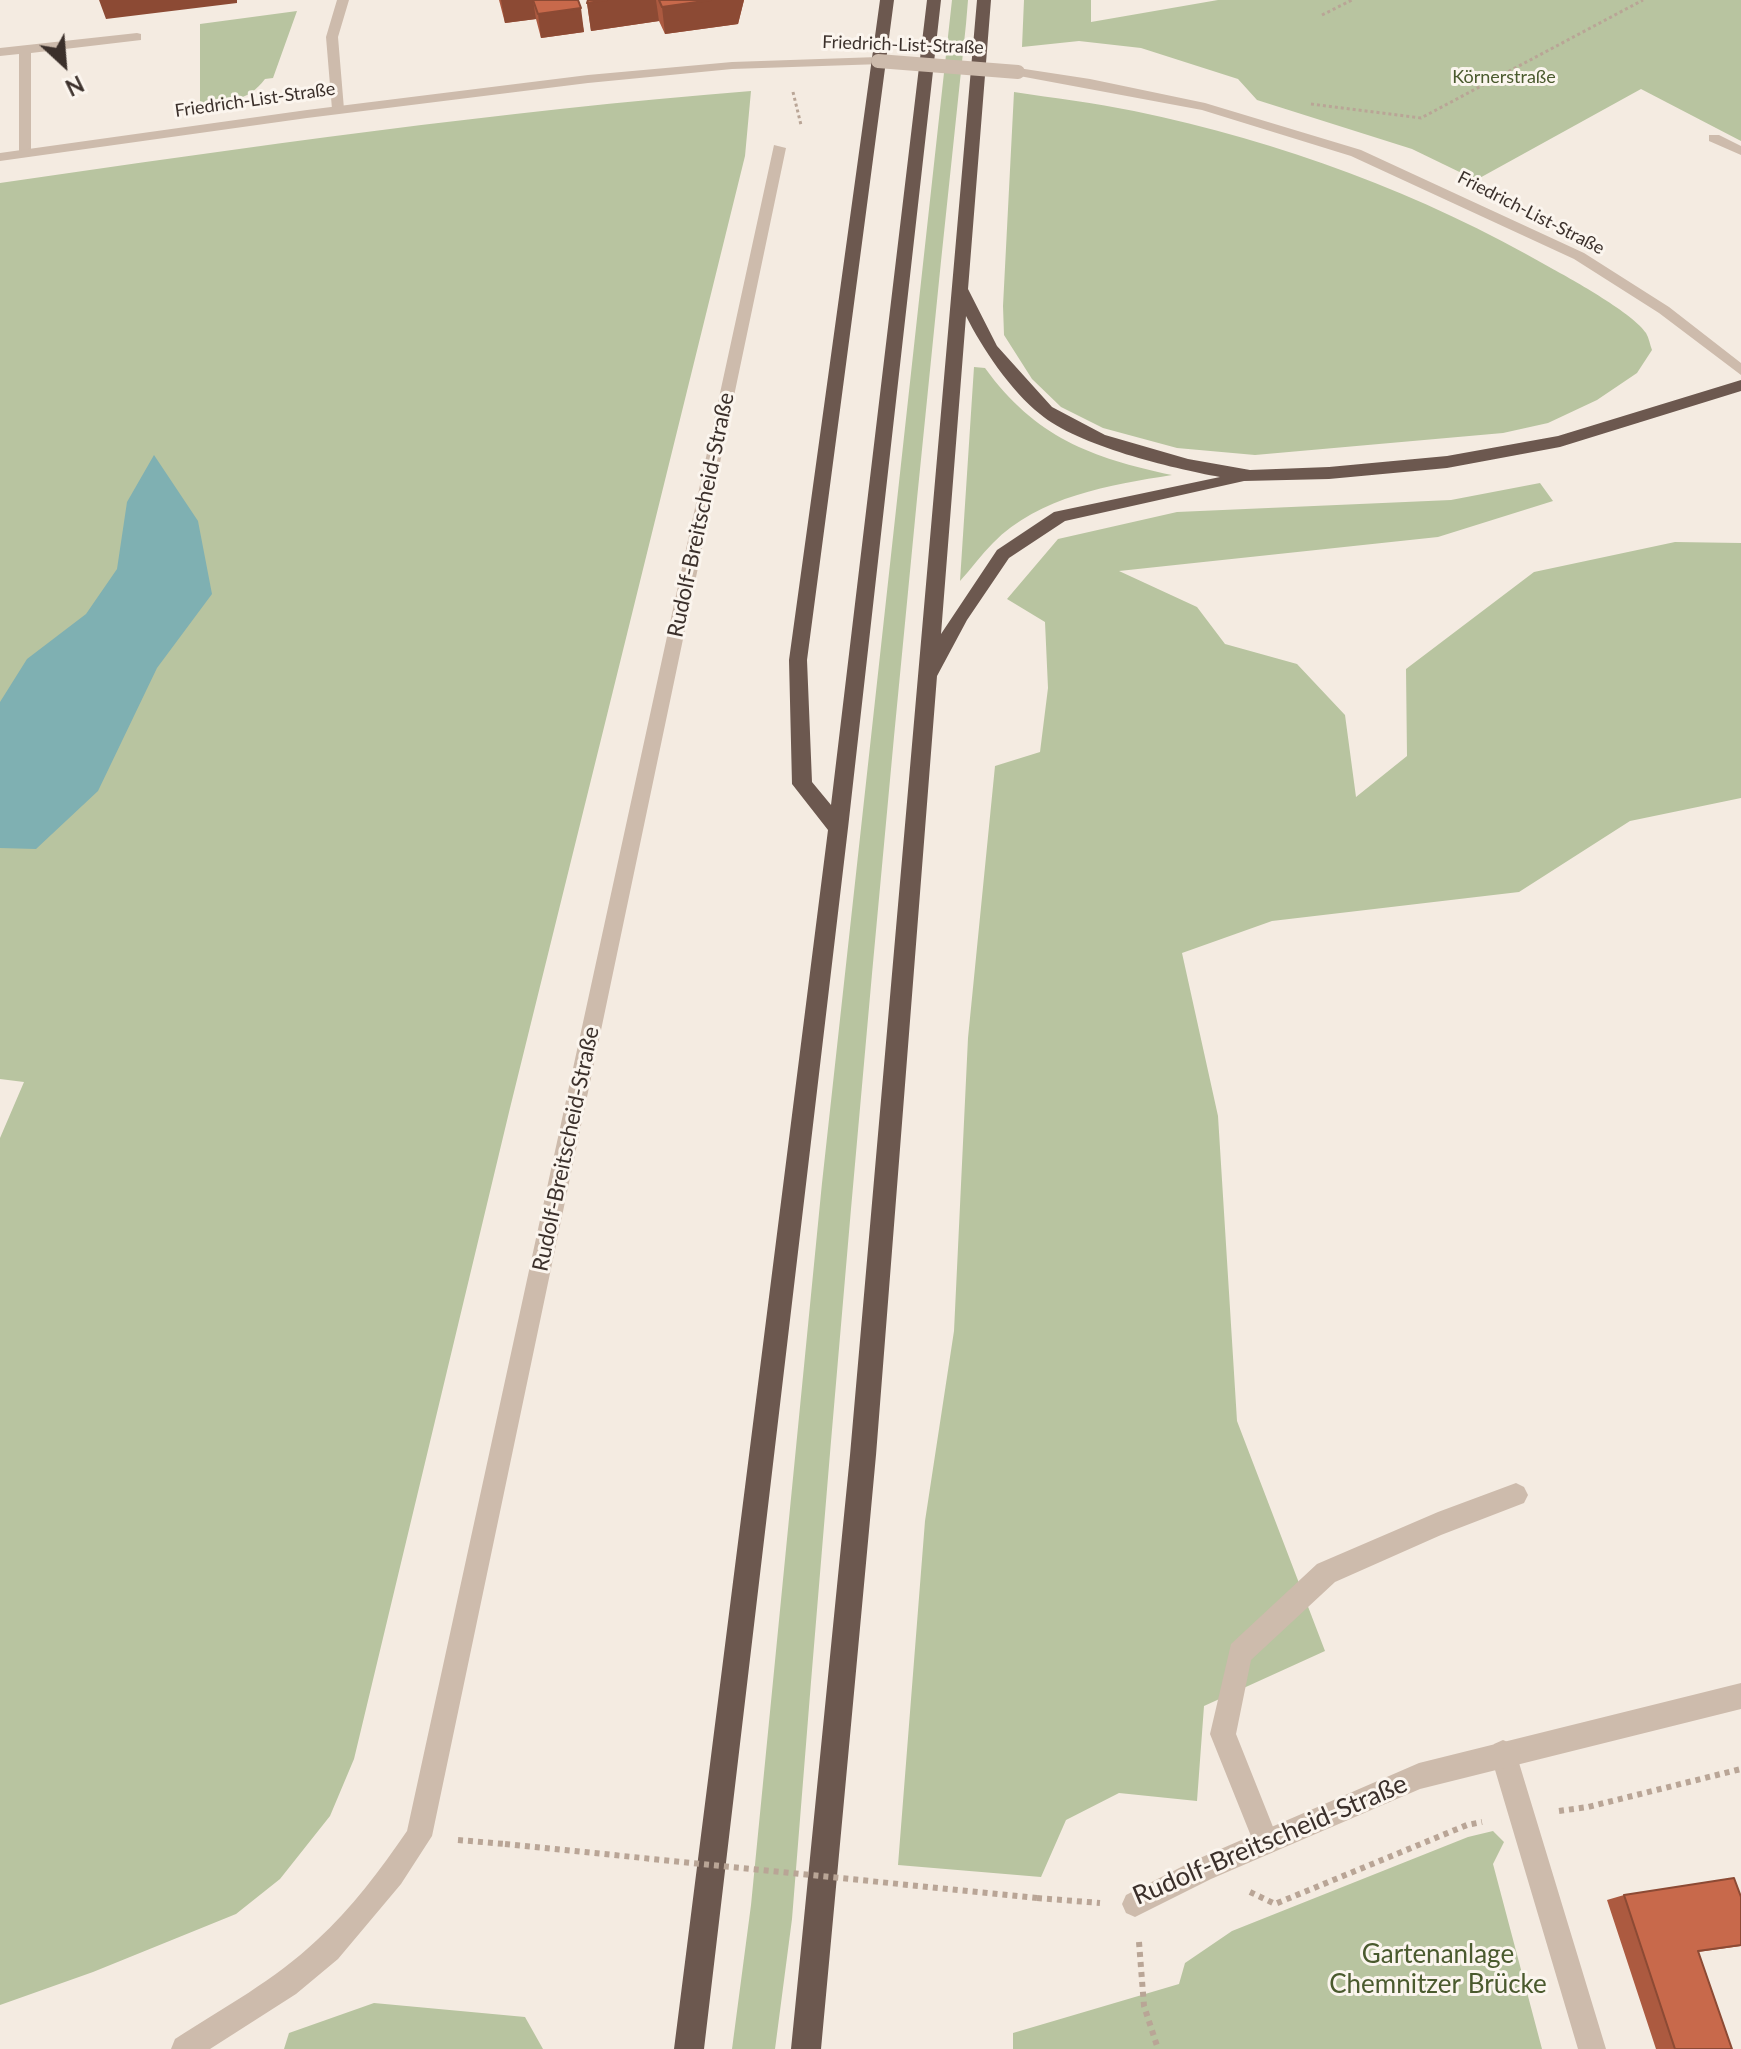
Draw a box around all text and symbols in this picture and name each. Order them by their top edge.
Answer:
north arrow [24,24,104,104]
street label: Friedrich-List-Straße [822,31,984,59]
park label: Körnerstraße [1452,66,1556,88]
text: N [61,70,88,102]
street label: Friedrich-List-Straße [173,78,337,122]
street label: Friedrich-List-Straße [1454,167,1608,259]
street label: Rudolf-Breitscheid-Straße [662,390,740,640]
street label: Rudolf-Breitscheid-Straße [527,1024,605,1274]
street label: Rudolf-Breitscheid-Straße [1128,1768,1412,1912]
park label: Gartenanlage Chemnitzer Brücke [1329,1939,1547,2000]

